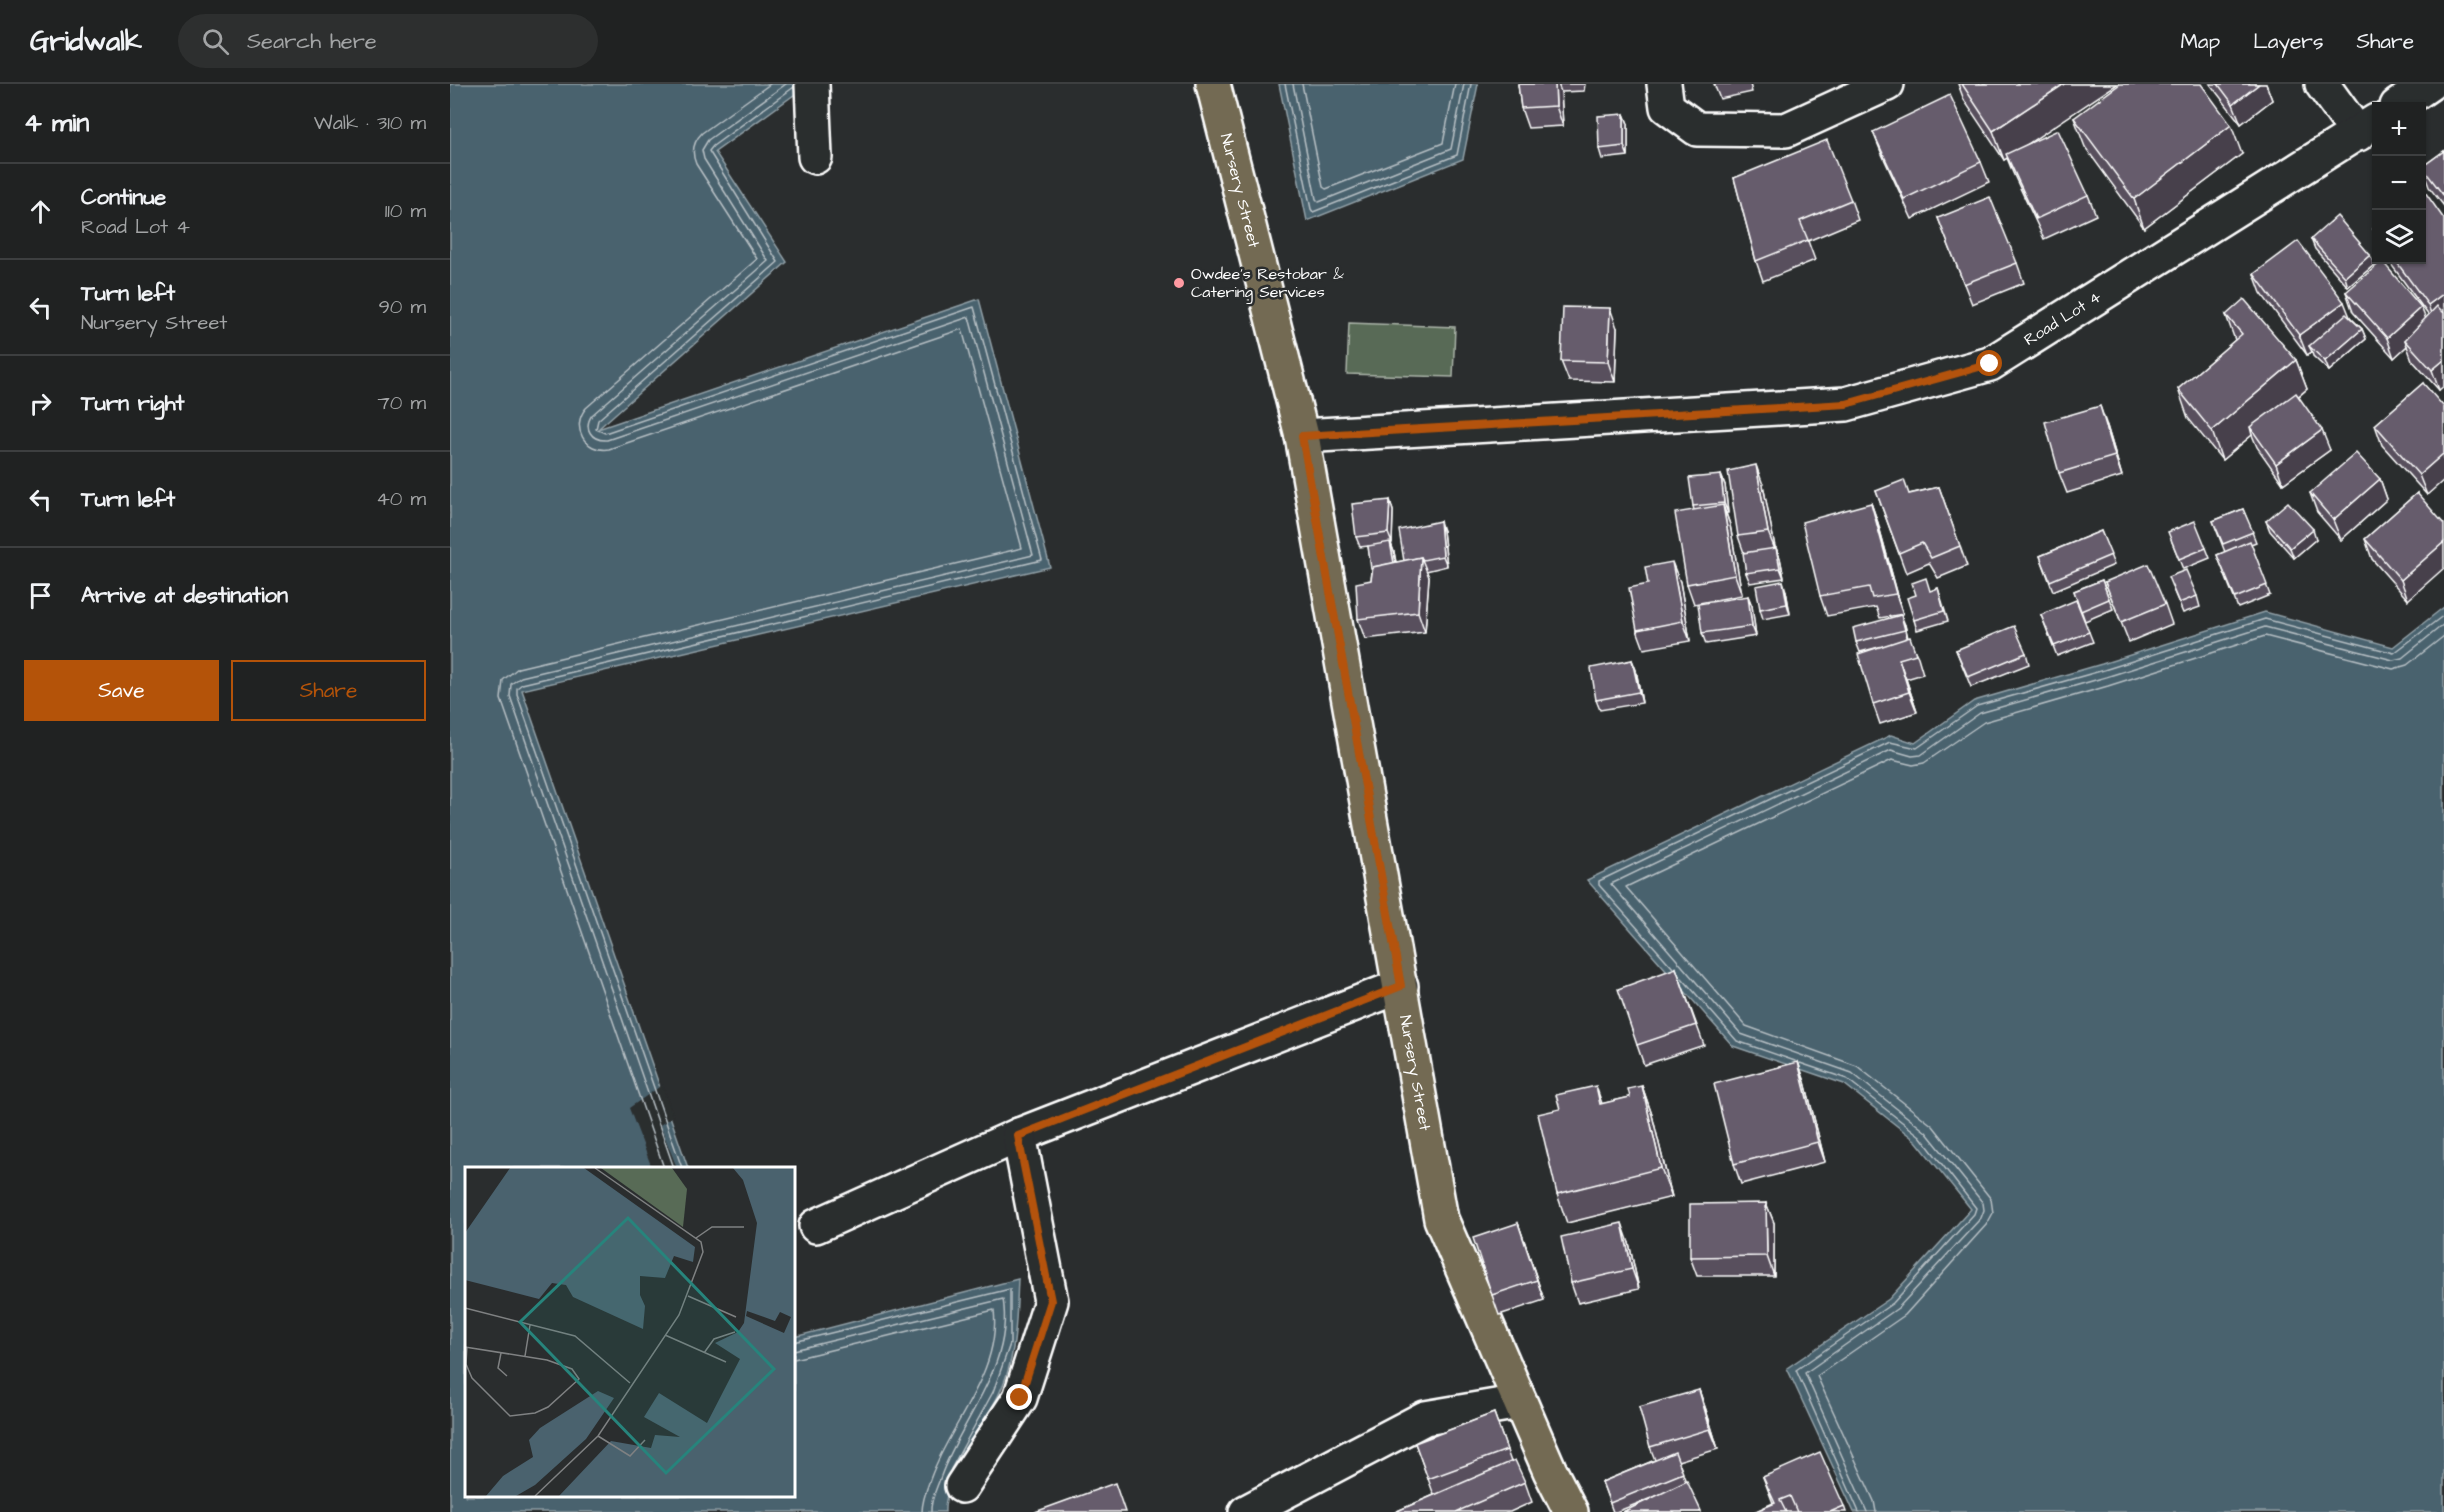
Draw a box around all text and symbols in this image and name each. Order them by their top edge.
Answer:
search box [178,14,598,68]
text: Gridwalk [30,22,142,61]
icon: search [199,25,232,58]
text: Search here [247,26,377,57]
text: Map [2180,27,2220,56]
text: Layers [2253,27,2323,56]
text: Share [2356,27,2414,56]
map controls [2372,102,2426,264]
button: + [2372,102,2426,156]
text: 4 min [24,105,89,141]
text: Walk · 310 m [314,109,426,137]
street label: Nursery Street [1215,131,1265,251]
button: − [2372,156,2426,210]
text: Continue [81,182,166,213]
icon: ahead [24,195,57,228]
text: 110 m [385,197,426,225]
button: layers [2372,210,2426,264]
text: Road Lot 4 [81,213,190,241]
place label: Owdee’s Restobar & Catering Services [1191,263,1344,304]
marker: Owdee’s Restobar & Catering Services [1172,276,1186,290]
text: Turn left [81,278,175,309]
street label: Road Lot 4 [2020,286,2105,351]
icon: left [24,291,57,324]
text: 90 m [378,293,426,321]
text: Nursery Street [81,309,227,337]
route start [1976,350,2002,376]
icon: right [24,387,57,420]
text: Turn right [81,388,184,419]
text: 70 m [378,389,426,417]
icon: left [24,483,57,516]
text: Turn left [81,484,175,515]
text: 40 m [376,485,426,513]
icon: arrive [24,579,57,612]
text: Arrive at destination [81,580,288,611]
button: Save [24,660,219,721]
button: Share [231,660,426,721]
street label: Nursery Street [1394,1013,1436,1133]
inset map [465,1167,795,1497]
route end [1006,1384,1032,1410]

